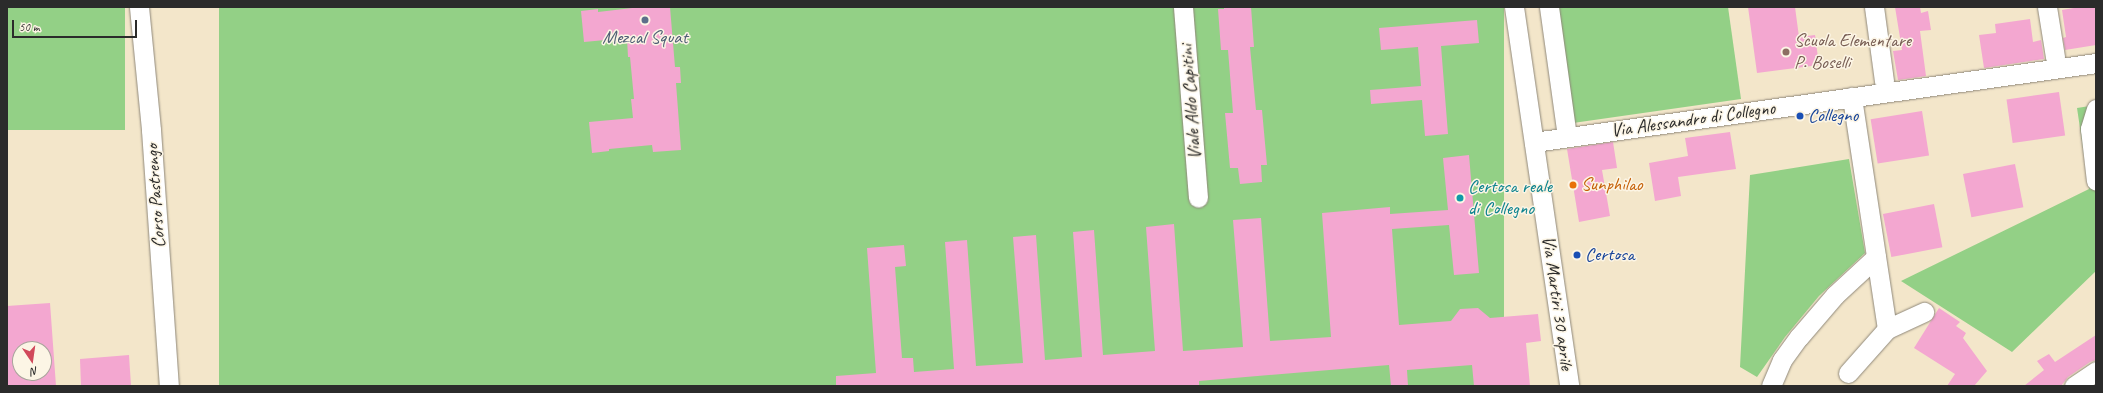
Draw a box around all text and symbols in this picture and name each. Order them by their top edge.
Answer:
scale bar [14,12,139,38]
marker: Mezcal Squat [640,15,650,25]
text: 50 m [19,19,39,35]
place label: Mezcal Squat [603,27,687,49]
place label: Scuola Elementare P. Boselli [1794,30,1912,74]
street label: Viale Aldo Capitini [1176,43,1206,161]
marker: Scuola Elementare P. Boselli [1781,47,1791,57]
street label: Via Alessandro di Collegno [1610,97,1776,143]
place label: Collegno [1808,105,1858,127]
marker: Collegno [1795,111,1805,121]
street label: Corso Pastrengo [141,143,171,249]
place label: Sunphilao [1581,174,1643,196]
place label: Certosa reale di Collegno [1468,176,1552,220]
marker: Sunphilao [1568,180,1578,190]
marker: Certosa reale di Collegno [1455,193,1465,203]
street label: Via Martiri 30 aprile [1536,234,1578,372]
place label: Certosa [1585,244,1634,266]
marker: Certosa [1572,250,1582,260]
north arrow [12,341,52,381]
text: N [30,364,39,379]

